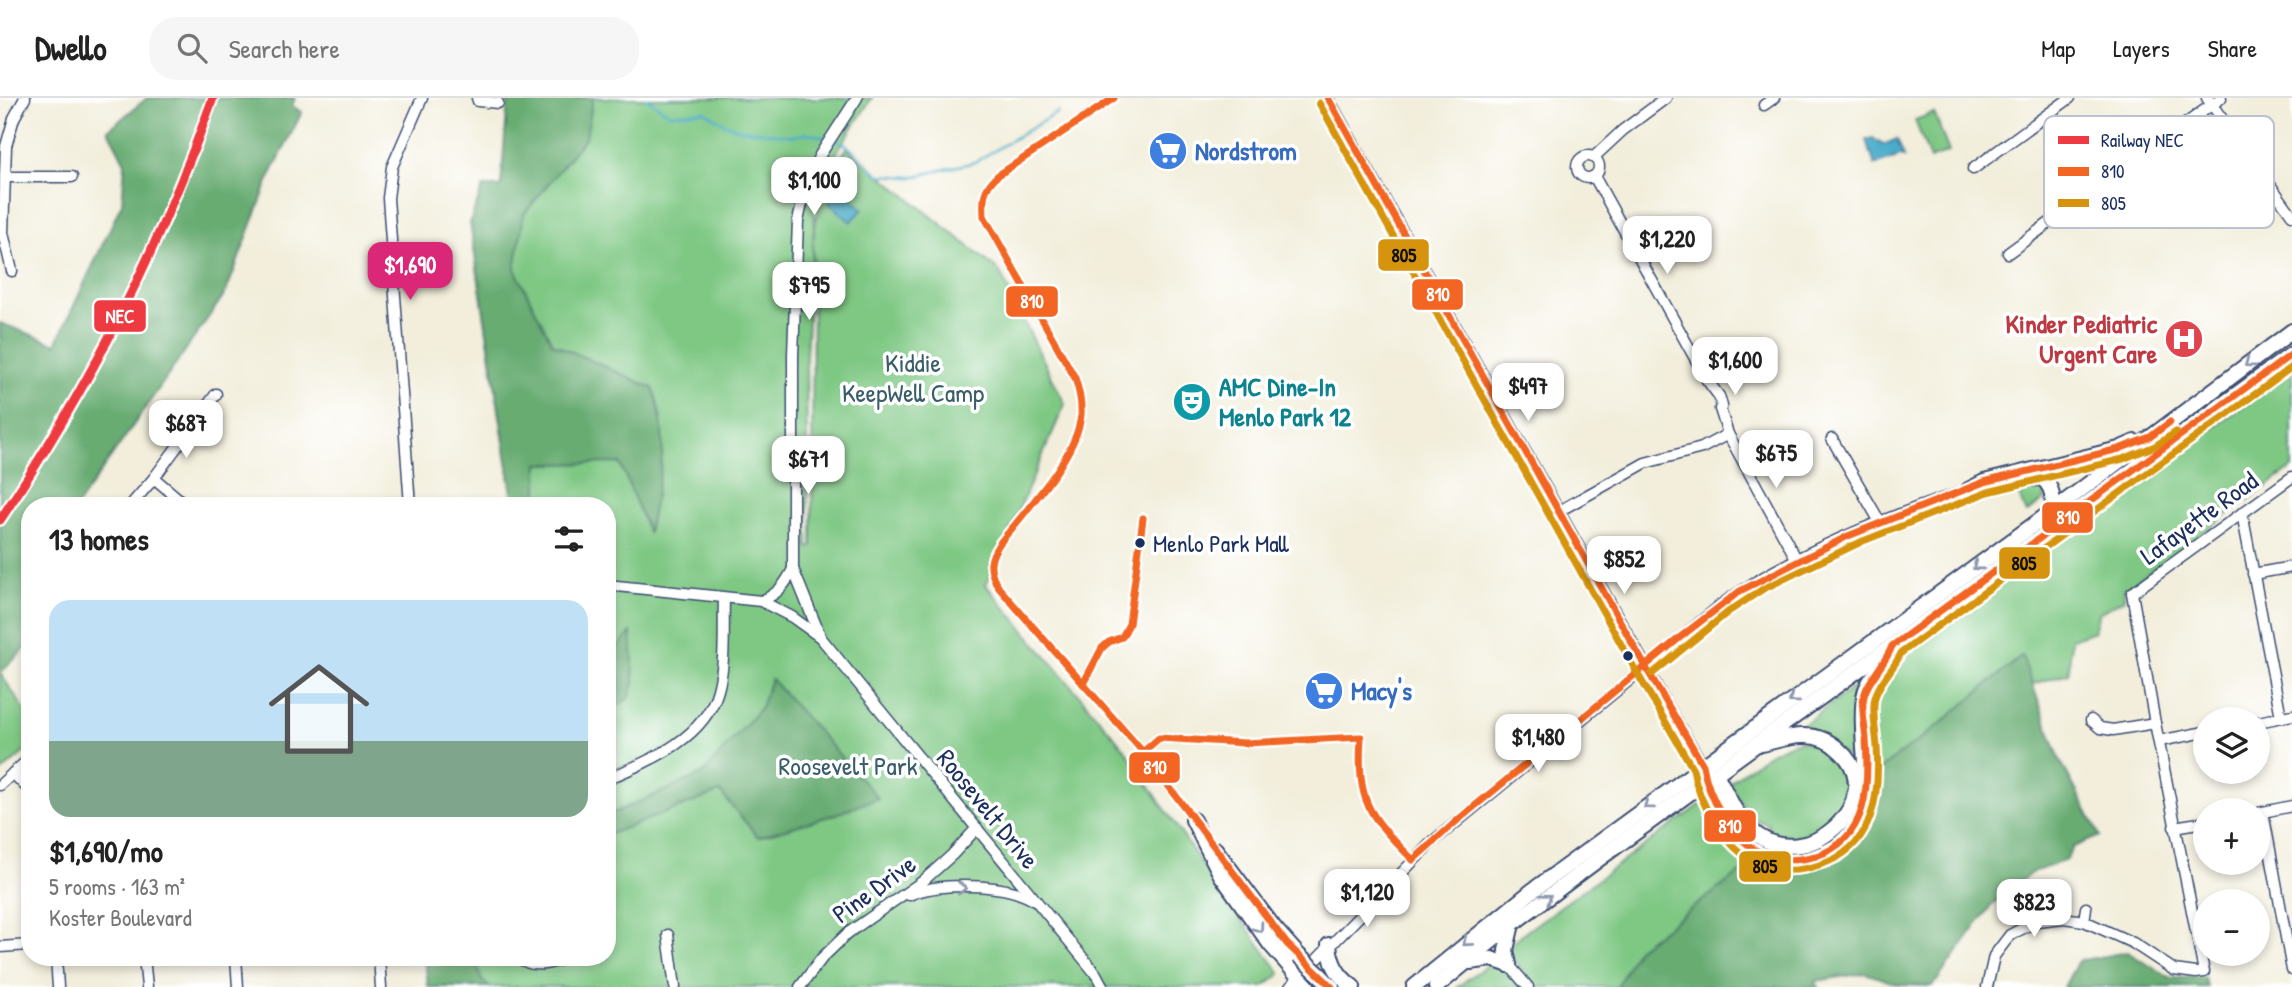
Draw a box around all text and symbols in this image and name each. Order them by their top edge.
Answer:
search box [149,17,639,80]
text: Dwello [35,26,107,70]
icon: search [173,29,211,67]
text: Search here [229,31,340,66]
text: Map [2041,32,2075,64]
text: Layers [2113,32,2170,64]
text: Share [2208,32,2257,64]
legend [2044,116,2274,228]
text: Railway NEC [2101,127,2184,153]
supermarket icon: Nordstrom [1147,130,1189,172]
place label: Nordstrom [1195,133,1297,168]
pin: $1,100 [757,158,871,217]
text: 810 [2101,158,2125,184]
text: $1,100 [787,164,841,195]
text: 805 [2101,190,2126,216]
pin: $1,220 [1610,216,1724,276]
text: $1,220 [1639,223,1695,254]
line badge: 805 [1377,238,1430,272]
pin: $1,690 [353,242,467,302]
text: 805 [1392,242,1417,268]
text: $1,690 [384,249,436,280]
pin: $795 [768,262,850,322]
text: $795 [788,269,830,300]
line badge: 810 [1411,278,1464,311]
text: 810 [1426,281,1450,307]
line badge: 810 [1005,285,1059,318]
text: 810 [1020,288,1044,314]
line badge: NEC [93,299,147,333]
text: NEC [106,303,134,329]
place label: Kinder Pediatric Urgent Care [2005,306,2158,372]
hospital icon: Kinder Pediatric Urgent Care [2163,318,2205,360]
pin: $1,600 [1678,338,1792,397]
text: $1,600 [1708,344,1762,375]
park label: Kiddie KeepWell Camp [842,345,984,410]
one-way arrow [2245,354,2257,367]
pin: $497 [1487,364,1569,423]
place label: AMC Dine-In Menlo Park 12 [1219,369,1352,434]
text: $497 [1508,370,1548,401]
theatre icon: AMC Dine-In Menlo Park 12 [1171,381,1213,423]
pin: $687 [145,400,227,460]
text: $687 [165,407,207,438]
pin: $675 [1735,430,1817,490]
pin: $671 [767,436,849,496]
text: $675 [1755,437,1797,468]
text: $671 [788,443,828,474]
street label: Lafayette Road [2133,463,2265,572]
line badge: 810 [2041,501,2094,534]
text: 810 [2056,504,2080,530]
text: 13 homes [49,519,149,559]
icon: filters [550,520,588,558]
place label: Menlo Park Mall [1153,527,1290,559]
marker: Menlo Park Mall [1133,536,1147,550]
pin: $852 [1583,536,1665,596]
text: $852 [1603,543,1645,574]
line badge: 805 [1998,546,2051,580]
text: 805 [2012,550,2037,576]
one-way arrow [1972,557,1985,570]
icon: home [256,646,382,772]
unlabelled marker [1621,649,1635,663]
supermarket icon: Macy's [1303,670,1345,712]
place label: Macy's [1351,673,1412,709]
one-way arrow [1788,691,1801,703]
map controls [2193,707,2270,966]
button: layers [2193,707,2270,784]
pin: $1,480 [1481,714,1595,774]
text: $1,480 [1511,721,1565,752]
street label: Roosevelt Drive [929,741,1048,876]
park label: Roosevelt Park [778,748,918,783]
line badge: 810 [1128,751,1181,784]
text: 810 [1143,754,1167,780]
one-way arrow [1643,797,1656,809]
button: + [2193,798,2270,875]
line badge: 810 [1703,809,1757,843]
text: 810 [1718,813,1742,839]
text: $1,690/mo [49,831,163,871]
street label: Pine Drive [825,846,923,931]
line badge: 805 [1738,850,1792,883]
text: 805 [1753,853,1778,879]
pin: $1,120 [1310,870,1424,929]
text: 5 rooms · 163 m² [49,871,185,902]
text: $1,120 [1340,876,1394,907]
one-way arrow [957,880,968,896]
pin: $823 [1993,880,2075,939]
text: $823 [2013,886,2055,917]
button: − [2193,889,2270,966]
one-way arrow [1539,894,1551,907]
text: Koster Boulevard [49,902,192,933]
one-way arrow [1251,920,1263,933]
one-way arrow [1462,934,1474,947]

